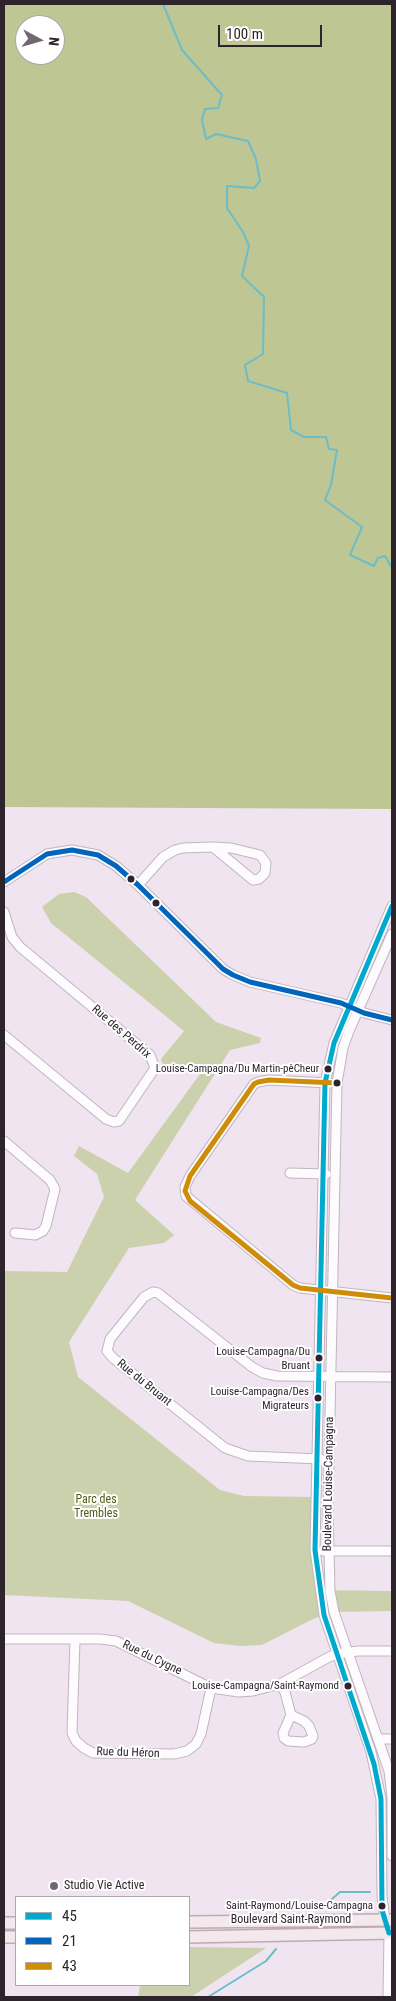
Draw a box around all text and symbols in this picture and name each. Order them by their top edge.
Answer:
north arrow [15,15,65,65]
scale bar [221,15,325,47]
text: 100 m [226,25,263,43]
text: N [46,36,62,47]
unlabelled marker [126,874,136,884]
unlabelled marker [151,898,161,908]
street label: Rue des Perdrix [88,1002,154,1062]
place label: Louise-Campagna/Du Martin-pêCheur [156,1062,319,1076]
marker: Louise-Campagna/Du Martin-pêCheur [323,1064,333,1074]
unlabelled marker [332,1078,342,1088]
place label: Louise-Campagna/Du Bruant [216,1345,310,1371]
marker: Louise-Campagna/Du Bruant [314,1353,324,1363]
street label: Rue du Bruant [114,1357,174,1409]
place label: Louise-Campagna/Des Migrateurs [210,1385,309,1411]
marker: Louise-Campagna/Des Migrateurs [313,1393,323,1403]
street label: Boulevard Louise-Campagna [321,1416,337,1552]
park label: Parc des Trembles [74,1493,118,1521]
street label: Rue du Cygne [120,1637,184,1679]
place label: Louise-Campagna/Saint-Raymond [192,1679,339,1693]
marker: Louise-Campagna/Saint-Raymond [343,1681,353,1691]
street label: Rue du Héron [96,1745,160,1761]
place label: Studio Vie Active [64,1879,144,1893]
marker: Studio Vie Active [48,1880,60,1892]
legend [15,1896,190,1986]
place label: Saint-Raymond/Louise-Campagna [226,1899,373,1913]
marker: Saint-Raymond/Louise-Campagna [377,1901,387,1911]
text: 45 [62,1907,77,1925]
street label: Boulevard Saint-Raymond [231,1913,351,1927]
text: 21 [62,1932,77,1950]
text: 43 [62,1957,77,1975]

